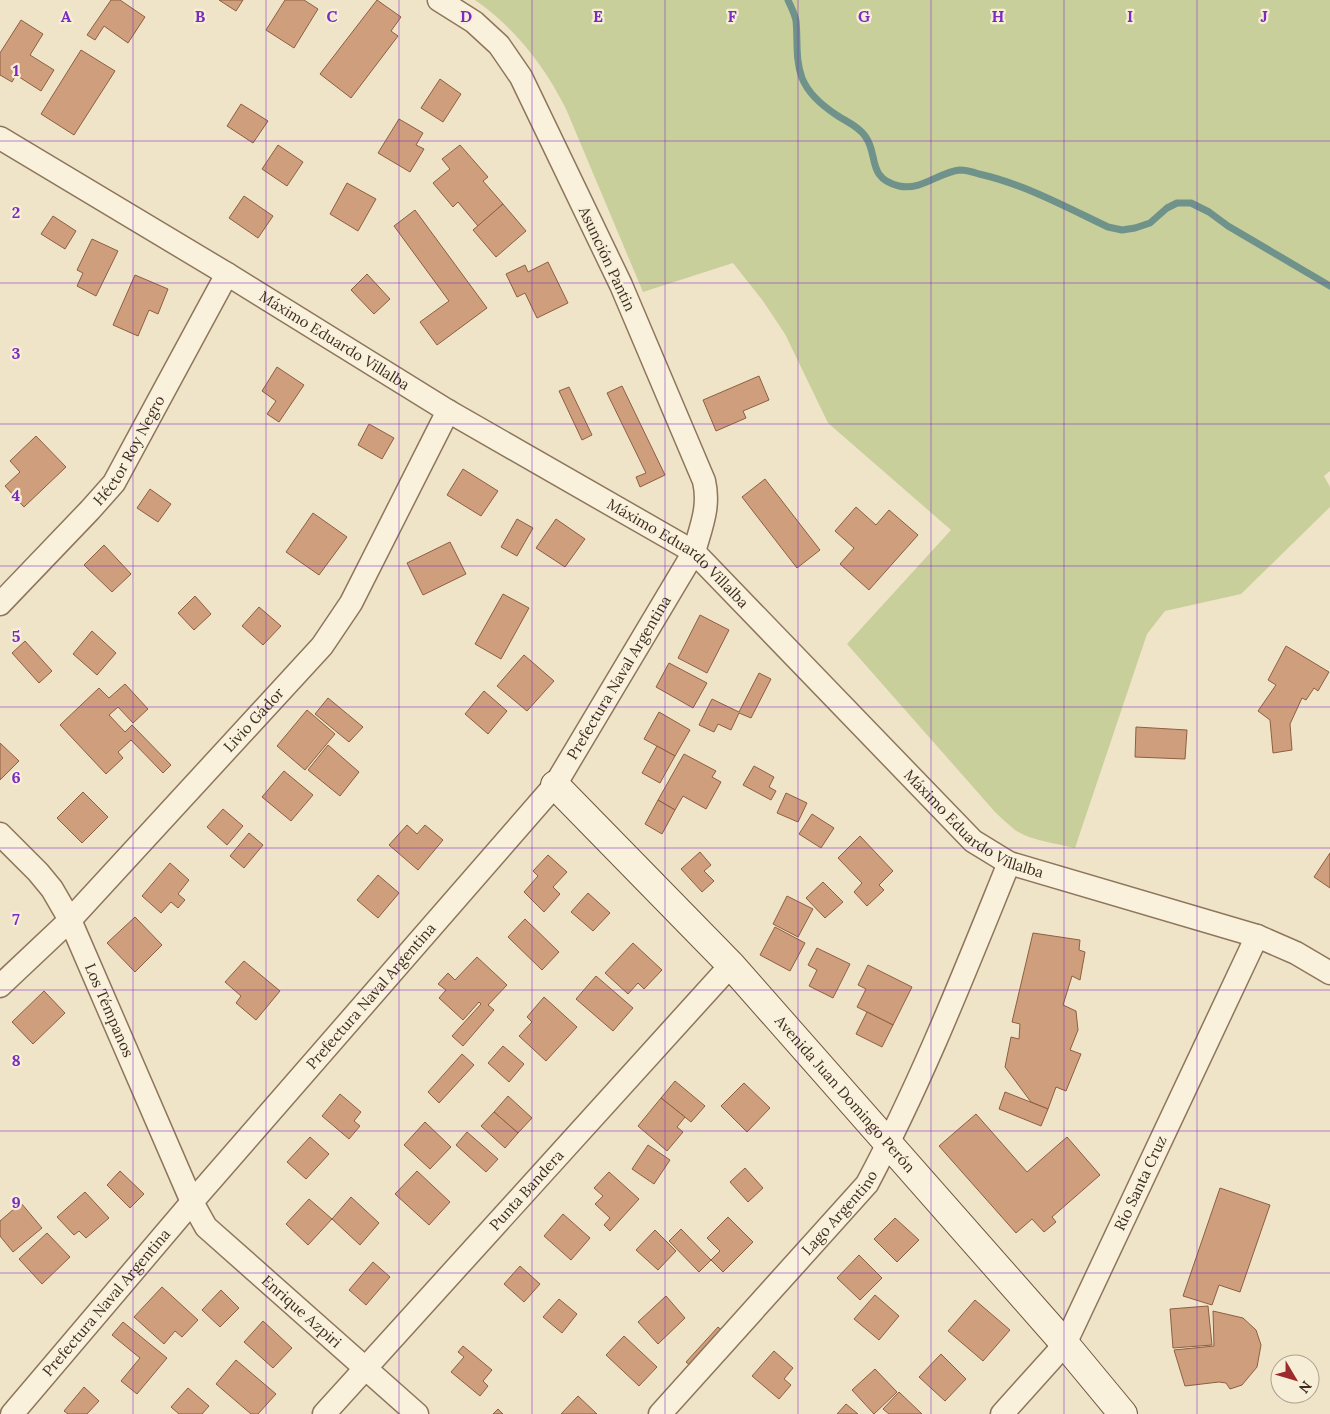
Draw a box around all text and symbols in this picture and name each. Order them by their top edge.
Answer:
text: A [61,6,72,26]
text: B [195,6,206,26]
text: C [326,6,338,26]
text: D [460,6,472,26]
text: E [593,6,603,26]
text: F [727,6,737,26]
text: G [858,6,870,26]
text: H [992,6,1005,26]
text: I [1127,6,1133,26]
text: J [1260,6,1268,26]
text: 1 [13,60,19,80]
text: 2 [12,202,20,222]
street label: Asunción Pantin [574,203,640,314]
street label: Máximo Eduardo Villalba [256,286,414,394]
text: 3 [12,343,21,363]
street label: Héctor Roy Negro [89,392,169,509]
text: 4 [12,485,21,505]
street label: Máximo Eduardo Villalba [604,494,753,612]
street label: Prefectura Naval Argentina [562,592,675,763]
text: 5 [12,626,21,646]
street label: Livio Gádor [219,683,288,756]
street label: Máximo Eduardo Villalba [900,765,1046,882]
text: 6 [11,767,21,787]
text: 7 [12,909,20,929]
street label: Prefectura Naval Argentina [302,919,440,1073]
street label: Los Témpanos [81,960,138,1060]
street label: Avenida Juan Domingo Perón [770,1011,920,1176]
text: 8 [11,1050,21,1070]
street label: Río Santa Cruz [1110,1132,1171,1233]
street label: Punta Bandera [485,1146,568,1234]
street label: Lago Argentino [797,1167,882,1259]
text: 9 [11,1192,21,1212]
street label: Prefectura Naval Argentina [38,1225,174,1380]
street label: Enrique Azpiri [258,1271,346,1352]
north arrow [1270,1354,1320,1404]
text: N [1295,1377,1316,1397]

